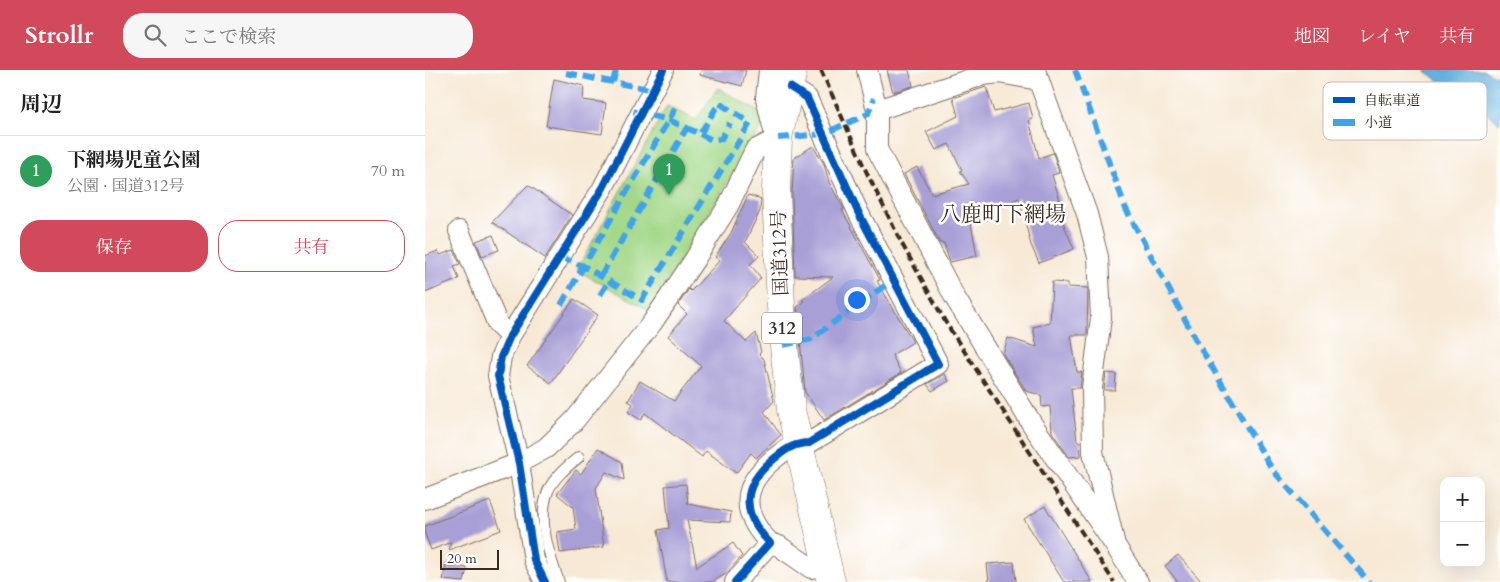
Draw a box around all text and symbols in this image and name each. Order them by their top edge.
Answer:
search box [123,13,473,58]
text: Strollr [25,19,93,52]
icon: search [141,21,169,49]
text: ここで検索 [181,24,276,50]
text: 地図 [1294,24,1330,49]
text: レイヤ [1358,24,1411,49]
text: 共有 [1439,24,1475,49]
legend [1323,82,1487,140]
text: 周辺 [20,90,62,119]
text: 自転車道 [1364,91,1420,110]
text: 小道 [1364,113,1392,132]
text: 下網場児童公園 [67,147,200,173]
pin: 1 [653,154,685,195]
text: 1 [32,160,40,182]
text: 70 m [371,160,405,182]
text: 公園 · 国道312号 [67,175,184,197]
district label: 八鹿町下網場 [940,200,1066,229]
street label: 国道312号 [766,209,794,296]
button: 保存 [20,220,208,272]
button: 共有 [218,220,405,272]
your location [844,287,870,313]
road number: 312 [762,312,802,344]
map controls [1440,477,1485,567]
button: + [1440,477,1485,522]
button: − [1440,522,1485,567]
scale bar [440,547,499,570]
text: 20 m [447,549,477,568]

